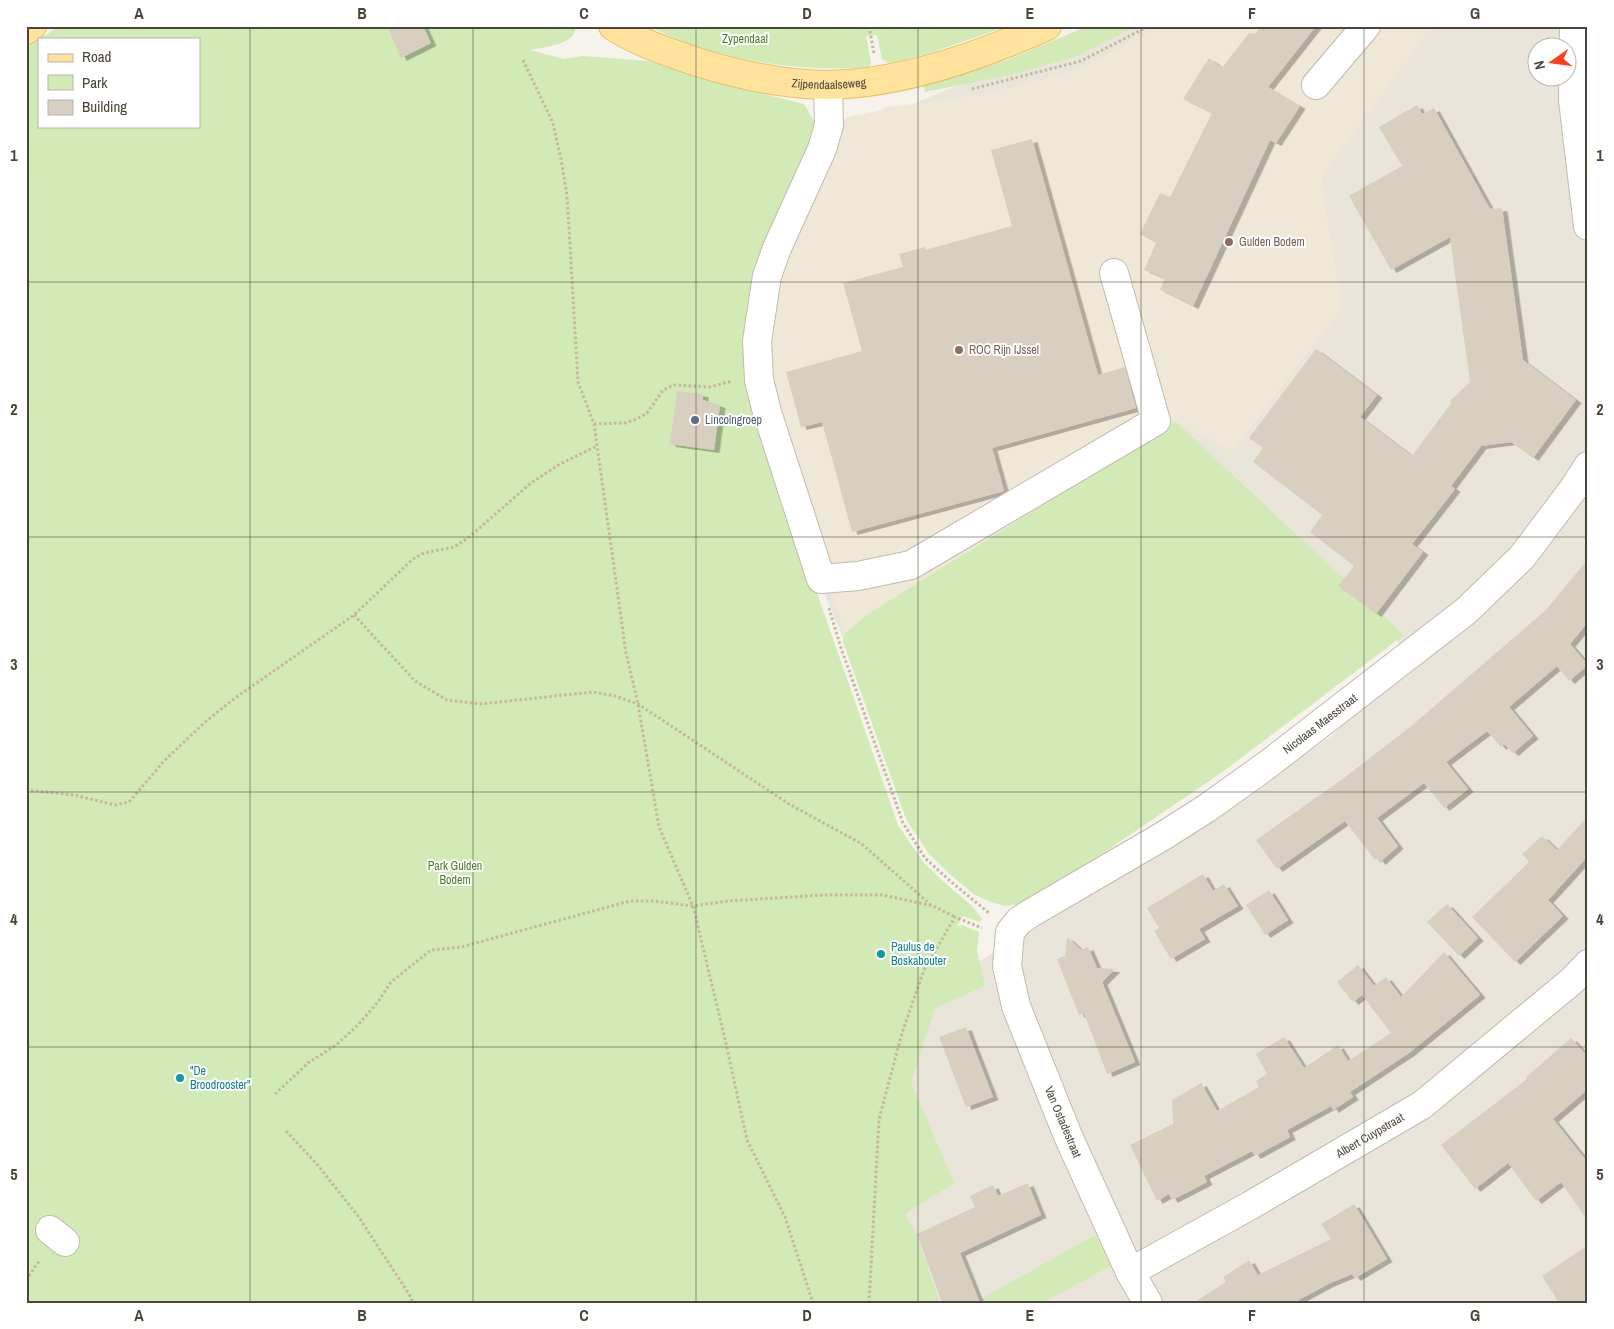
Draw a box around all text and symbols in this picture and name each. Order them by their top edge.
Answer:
text: A [134,2,144,24]
text: B [357,2,367,24]
text: C [579,2,589,24]
text: D [802,2,812,24]
text: E [1026,2,1035,24]
text: F [1248,2,1256,24]
text: G [1470,2,1480,24]
park label: Zypendaal [722,31,768,47]
legend [38,38,200,128]
north arrow [1526,38,1576,88]
text: Road [82,46,111,67]
text: N [1530,59,1549,71]
text: Park [82,72,108,93]
street label: Zijpendaalseweg [791,74,867,93]
text: Building [82,96,127,117]
text: 1 [10,144,18,166]
text: 1 [1596,144,1604,166]
place label: Gulden Bodem [1239,234,1305,250]
marker: Gulden Bodem [1223,236,1235,248]
place label: ROC Rijn IJssel [969,342,1039,358]
marker: ROC Rijn IJssel [953,344,965,356]
text: 2 [10,398,18,420]
text: 2 [1596,398,1604,420]
place label: Lincolngroep [705,412,762,428]
marker: Lincolngroep [689,414,701,426]
text: 3 [10,653,18,675]
text: 3 [1596,653,1604,675]
street label: Nicolaas Maesstraat [1280,690,1361,758]
park label: Park Gulden Bodem [428,858,482,888]
text: 4 [10,908,18,930]
text: 4 [1596,908,1604,930]
place label: Paulus de Boskabouter [891,939,947,969]
marker: Paulus de Boskabouter [875,948,887,960]
place label: "De Broodrooster" [190,1063,251,1093]
marker: "De Broodrooster" [174,1072,186,1084]
street label: Van Ostadestraat [1041,1084,1085,1160]
street label: Albert Cuypstraat [1332,1109,1407,1162]
text: 5 [10,1163,18,1185]
text: 5 [1596,1163,1604,1185]
text: A [134,1304,144,1326]
text: B [357,1304,367,1326]
text: C [579,1304,589,1326]
text: D [802,1304,812,1326]
text: E [1026,1304,1035,1326]
text: F [1248,1304,1256,1326]
text: G [1470,1304,1480,1326]

